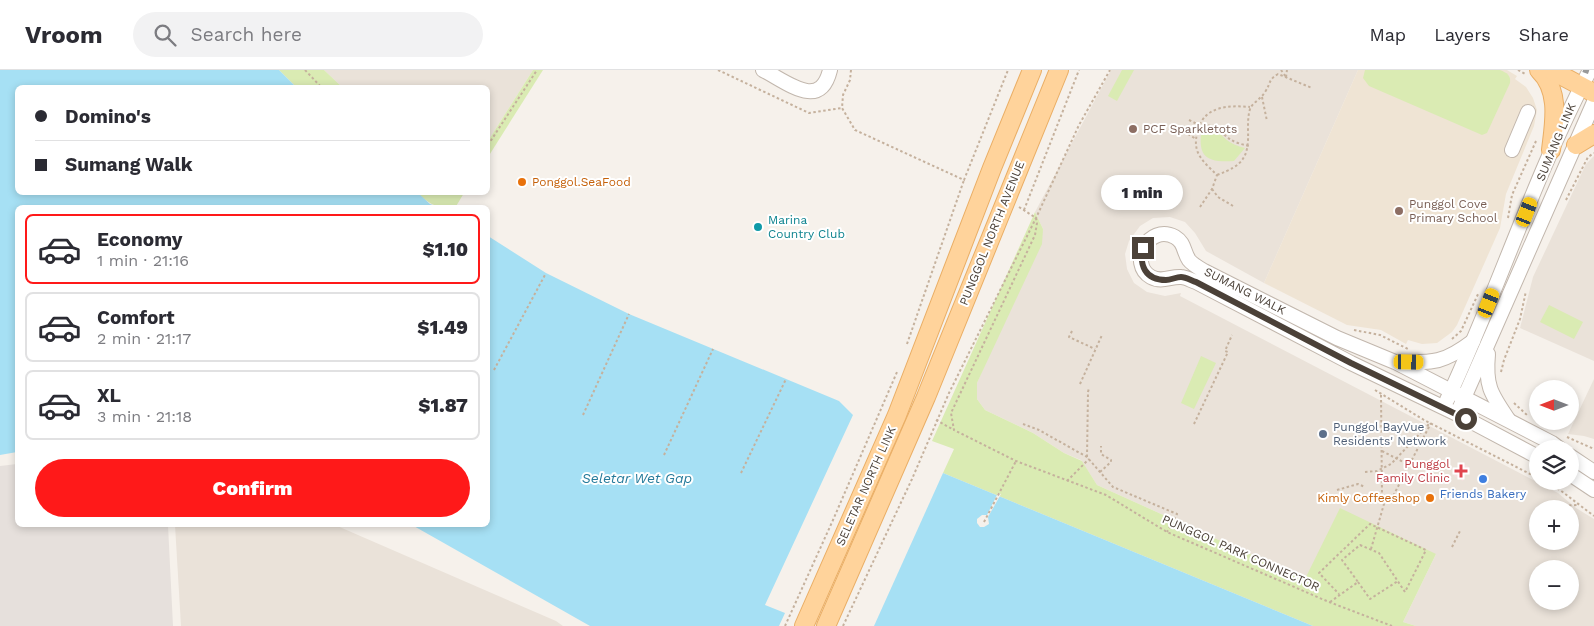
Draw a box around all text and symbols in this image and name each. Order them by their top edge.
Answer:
search box [133,12,483,57]
text: Vroom [25,21,103,49]
icon: search [151,21,179,49]
text: Search here [191,23,302,46]
text: Map [1369,24,1406,45]
text: Layers [1434,24,1491,45]
text: Share [1519,24,1569,45]
street label: SUMANG LINK [1533,101,1579,183]
text: Domino's [65,105,151,128]
place label: PCF Sparkletots [1143,122,1237,136]
marker: PCF Sparkletots [1127,123,1139,135]
text: Sumang Walk [65,153,193,176]
street label: PUNGGOL NORTH AVENUE [957,158,1028,307]
place label: Ponggol.SeaFood [532,175,631,189]
marker: Ponggol.SeaFood [516,176,528,188]
callout: 1 min [1102,176,1184,210]
text: 1 min [1121,183,1163,202]
car [1514,195,1539,229]
place label: Punggol Cove Primary School [1409,197,1498,225]
marker: Punggol Cove Primary School [1393,205,1405,217]
place label: Marina Country Club [768,213,845,241]
marker: Marina Country Club [752,221,764,233]
icon: car [37,227,82,272]
text: Economy [97,228,182,251]
route end [1132,237,1154,259]
text: $1.10 [423,238,468,261]
text: 1 min · 21:16 [97,251,189,270]
street label: SUMANG WALK [1202,264,1288,318]
car [1476,286,1501,320]
icon: car [37,305,82,350]
text: Comfort [97,306,175,329]
text: $1.49 [417,316,468,339]
text: 2 min · 21:17 [97,329,191,348]
car [1393,354,1424,370]
north arrow [1529,380,1579,430]
map controls [1529,380,1579,610]
icon: car [37,383,82,428]
text: XL [97,384,121,407]
text: $1.87 [418,394,468,417]
text: 3 min · 21:18 [97,407,192,426]
route start [1455,408,1477,430]
place label: Punggol BayVue Residents' Network [1333,420,1447,448]
street label: SELETAR NORTH LINK [833,424,899,548]
marker: Punggol BayVue Residents' Network [1317,428,1329,440]
button: layers [1529,440,1579,490]
place label: Punggol Family Clinic [1376,457,1450,485]
button: Confirm [35,459,470,517]
marker: Punggol Family Clinic [1454,464,1468,478]
water label: Seletar Wet Gap [582,470,692,486]
marker: Friends Bakery [1477,473,1489,485]
place label: Friends Bakery [1440,487,1527,501]
place label: Kimly Coffeeshop [1317,491,1420,505]
marker: Kimly Coffeeshop [1424,492,1436,504]
button: + [1529,500,1579,550]
street label: PUNGGOL PARK CONNECTOR [1160,512,1322,594]
button: − [1529,560,1579,610]

